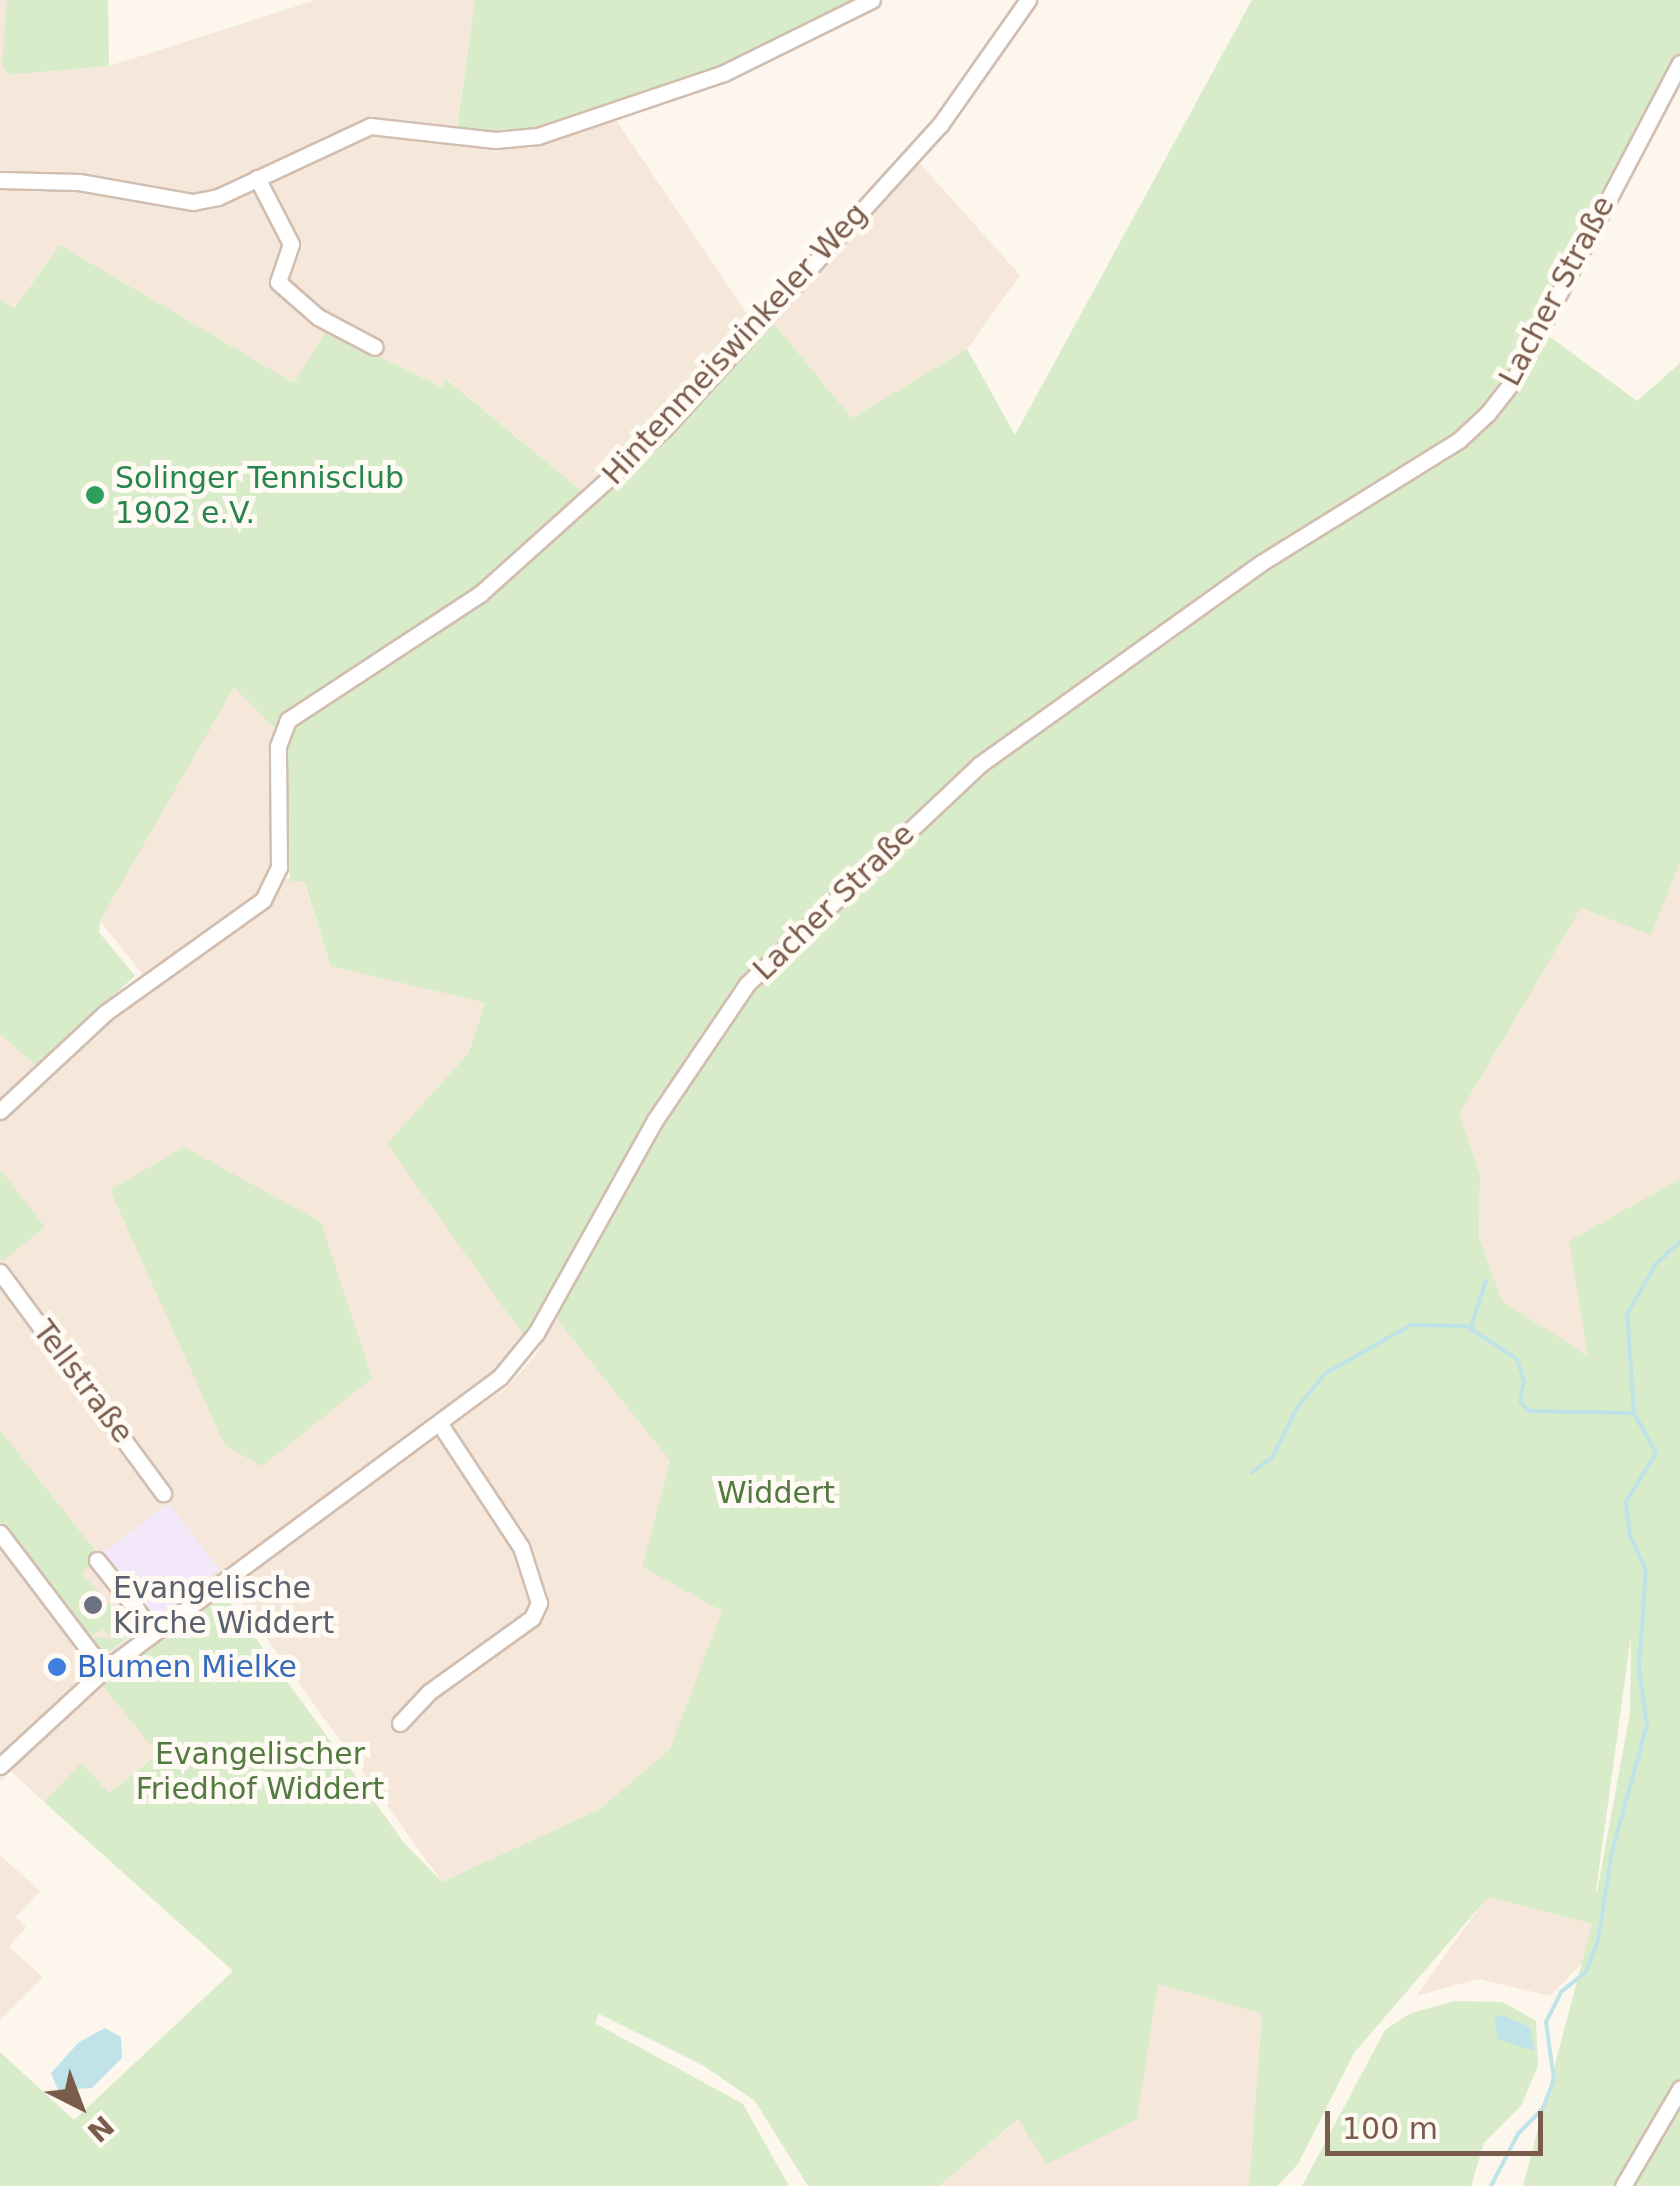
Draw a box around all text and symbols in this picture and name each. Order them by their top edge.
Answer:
street label: Lacher Straße [1492,190,1622,392]
street label: Hintenmeiswinkeler Weg [595,196,875,492]
place label: Solinger Tennisclub 1902 e.V. [115,460,404,530]
marker: Solinger Tennisclub 1902 e.V. [84,484,106,506]
street label: Lacher Straße [746,816,922,988]
street label: Tellstraße [25,1314,141,1450]
park label: Widdert [717,1475,835,1511]
place label: Evangelische Kirche Widdert [113,1570,334,1640]
marker: Evangelische Kirche Widdert [82,1594,104,1616]
place label: Blumen Mielke [77,1649,297,1685]
marker: Blumen Mielke [46,1656,68,1678]
park label: Evangelischer Friedhof Widdert [136,1736,384,1806]
north arrow [30,2056,130,2156]
scale bar [1330,2091,1548,2153]
text: N [81,2109,120,2149]
text: 100 m [1342,2111,1438,2146]

